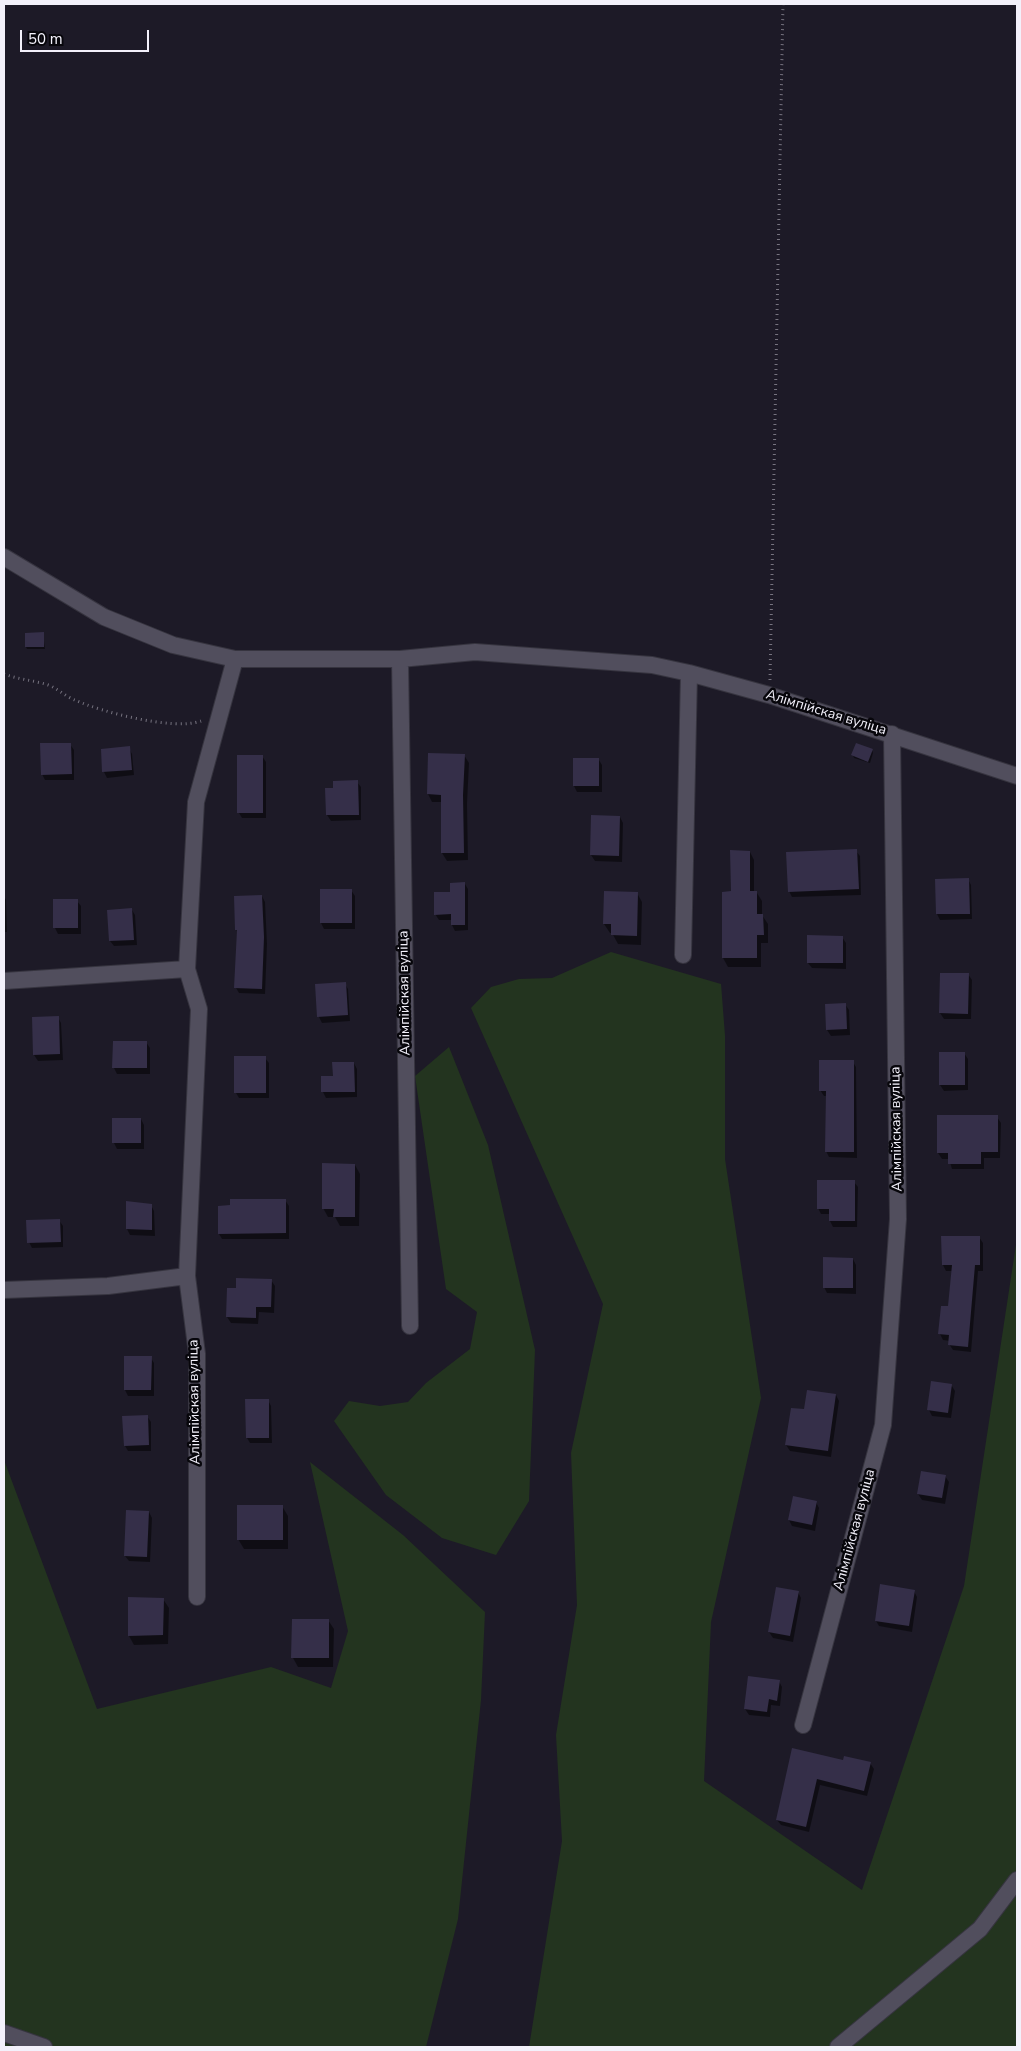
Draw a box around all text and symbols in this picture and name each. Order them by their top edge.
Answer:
scale bar [22,20,151,52]
text: 50 m [28,29,63,49]
street label: Алімпійская вуліца [764,687,888,739]
street label: Алімпійская вуліца [396,930,414,1056]
street label: Алімпійская вуліца [888,1066,906,1192]
street label: Алімпійская вуліца [186,1339,204,1465]
street label: Алімпійская вуліца [831,1467,879,1593]

